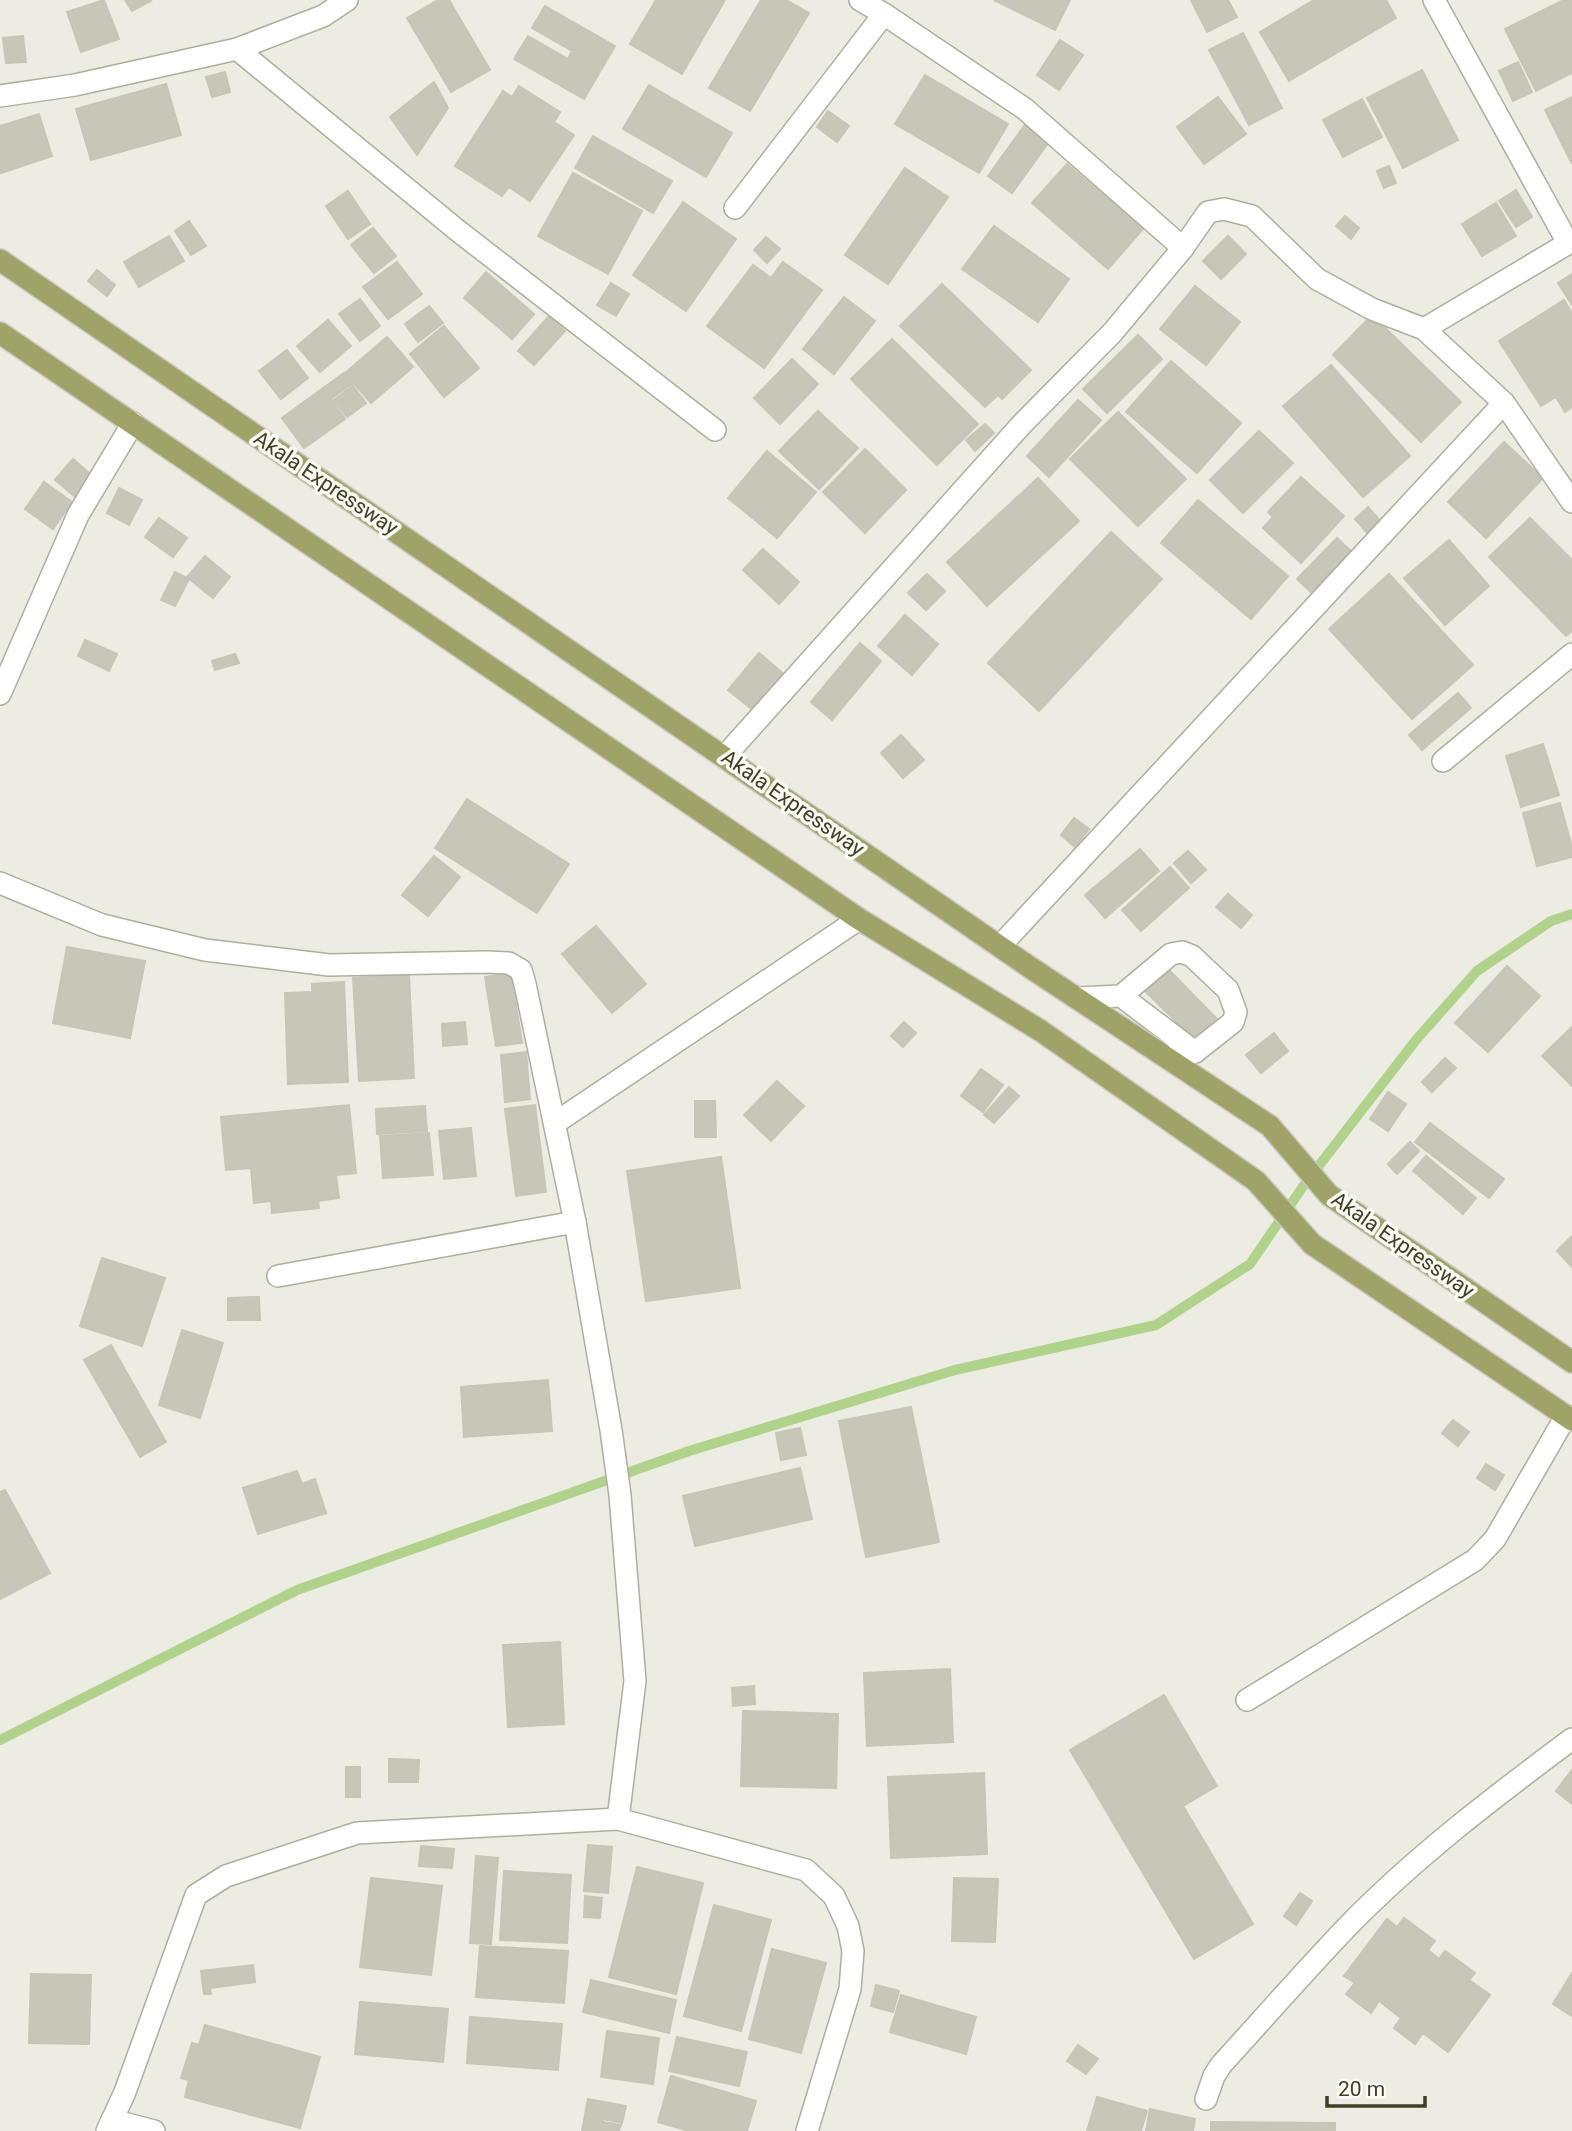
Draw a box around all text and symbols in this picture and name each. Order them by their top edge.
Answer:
street label: Akala Expressway [249,426,403,540]
street label: Akala Expressway [717,745,869,861]
street label: Akala Expressway [1327,1187,1479,1303]
scale bar [1327,2064,1425,2108]
text: 20 m [1338,2077,1385,2101]

